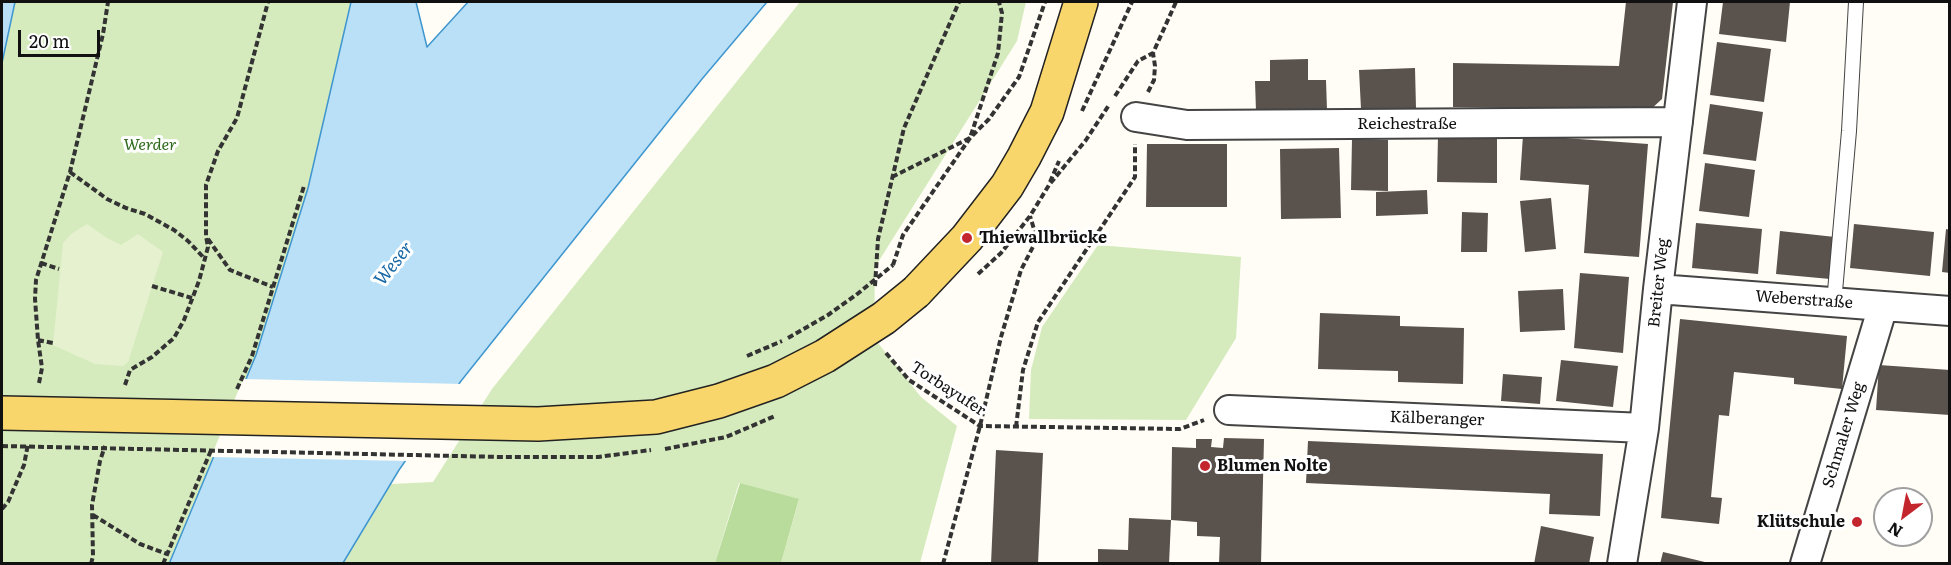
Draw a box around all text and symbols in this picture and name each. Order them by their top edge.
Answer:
scale bar [21,18,104,56]
text: 20 m [29,27,70,54]
street label: Reichestraße [1357,114,1457,134]
park label: Werder [123,135,177,155]
place label: Thiewallbrücke [979,228,1107,248]
marker: Thiewallbrücke [960,231,974,245]
street label: Breiter Weg [1645,237,1673,329]
water label: Weser [370,238,418,290]
street label: Weberstraße [1755,287,1853,313]
street label: Torbayufer [907,358,989,420]
street label: Schmaler Weg [1819,380,1869,490]
street label: Kälberanger [1389,408,1485,430]
place label: Blumen Nolte [1217,456,1328,476]
marker: Blumen Nolte [1198,459,1212,473]
north arrow [1873,487,1933,547]
place label: Klütschule [1757,512,1845,532]
marker: Klütschule [1850,515,1864,529]
text: N [1882,517,1907,544]

